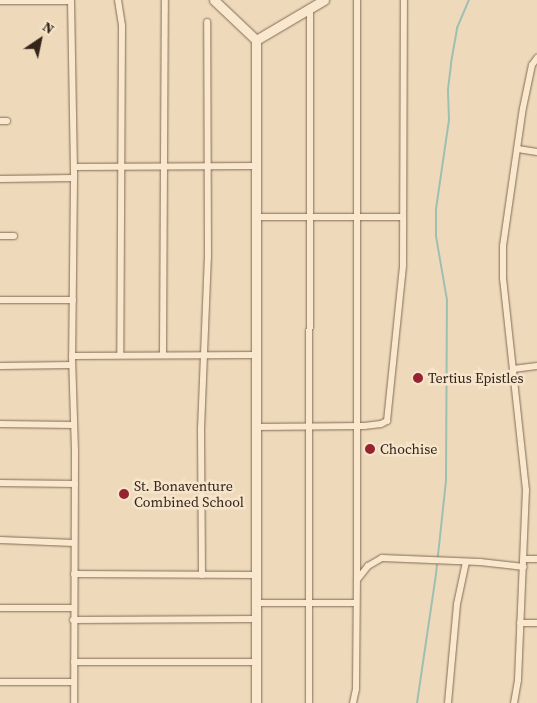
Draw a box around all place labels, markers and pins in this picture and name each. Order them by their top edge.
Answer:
place label: Tertius Epistles [428,370,524,386]
marker: Tertius Epistles [412,372,424,384]
place label: Chochise [380,441,437,457]
marker: Chochise [364,443,376,455]
place label: St. Bonaventure Combined School [134,478,244,511]
marker: St. Bonaventure Combined School [118,488,130,500]

